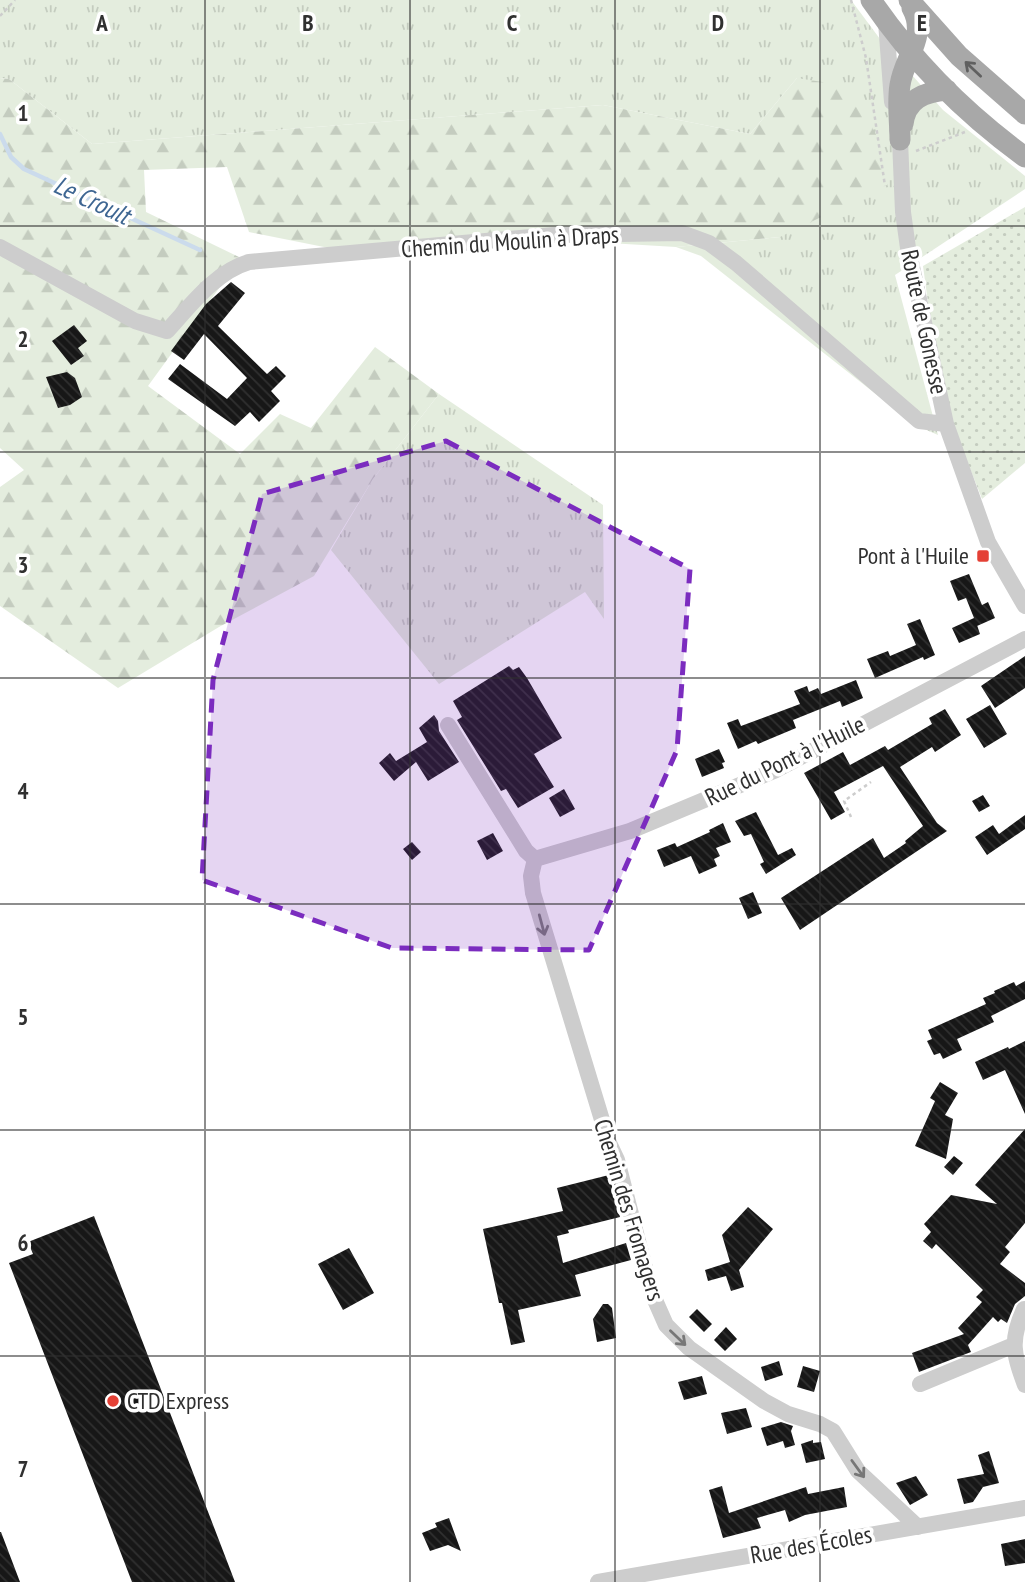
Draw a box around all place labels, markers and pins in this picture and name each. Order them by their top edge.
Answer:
place label: Pont à l'Huile [858,540,969,571]
marker: Pont à l'Huile [975,548,991,564]
place label: CTD Express [127,1385,229,1416]
marker: CTD Express [105,1393,121,1409]

